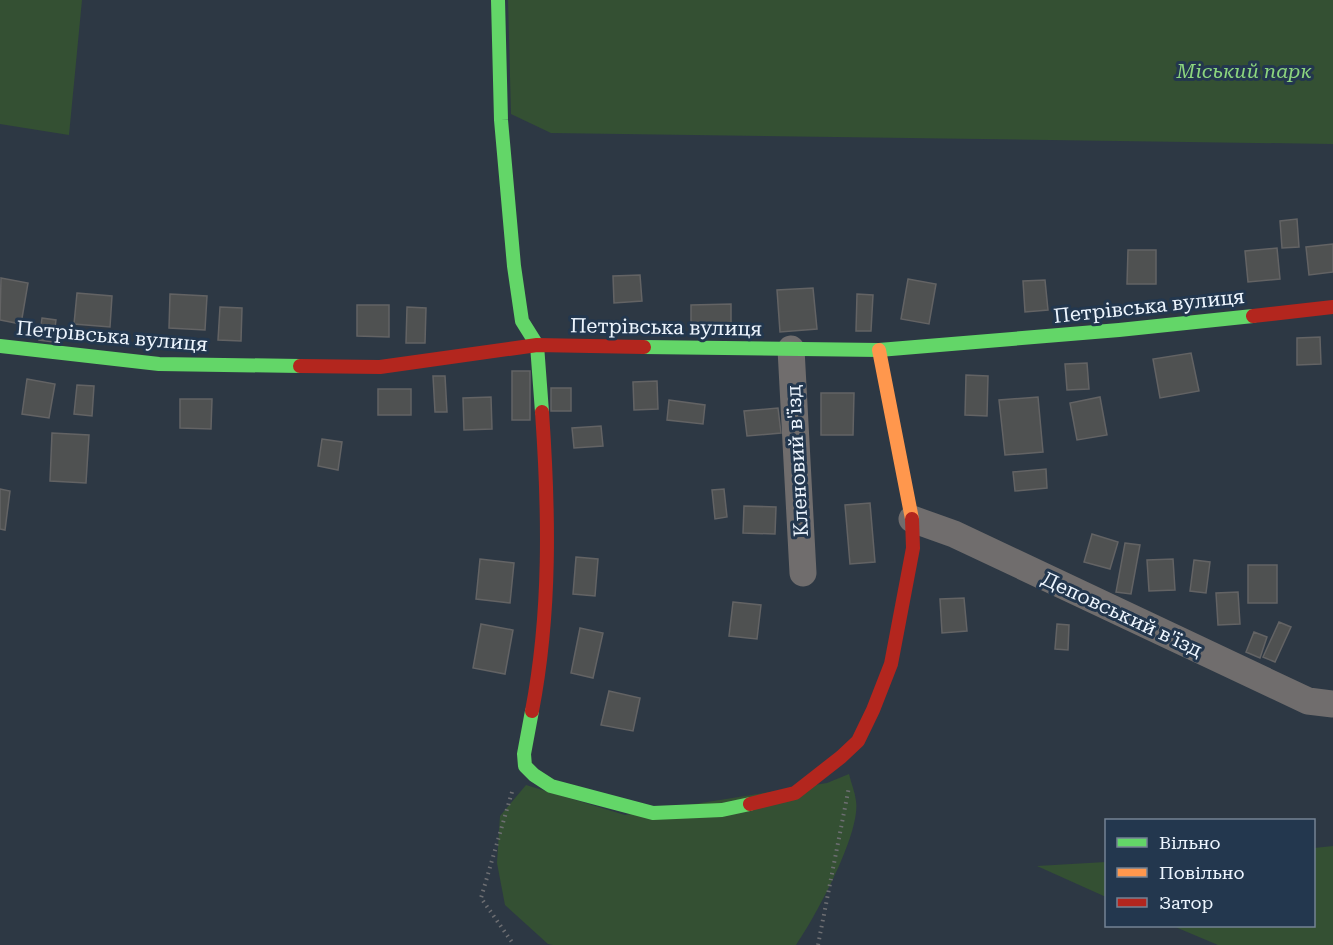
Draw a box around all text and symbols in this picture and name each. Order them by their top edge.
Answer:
park label: Міський парк [1176,59,1312,83]
street label: Петрівська вулиця [1052,284,1246,328]
street label: Петрівська вулиця [570,313,762,341]
street label: Петрівська вулиця [15,316,209,356]
street label: Кленовий в'їзд [781,384,813,538]
street label: Деповський в'їзд [1038,566,1207,662]
legend [1105,819,1315,927]
text: Вільно [1159,832,1221,853]
text: Повільно [1159,862,1245,883]
text: Затор [1159,892,1213,913]

